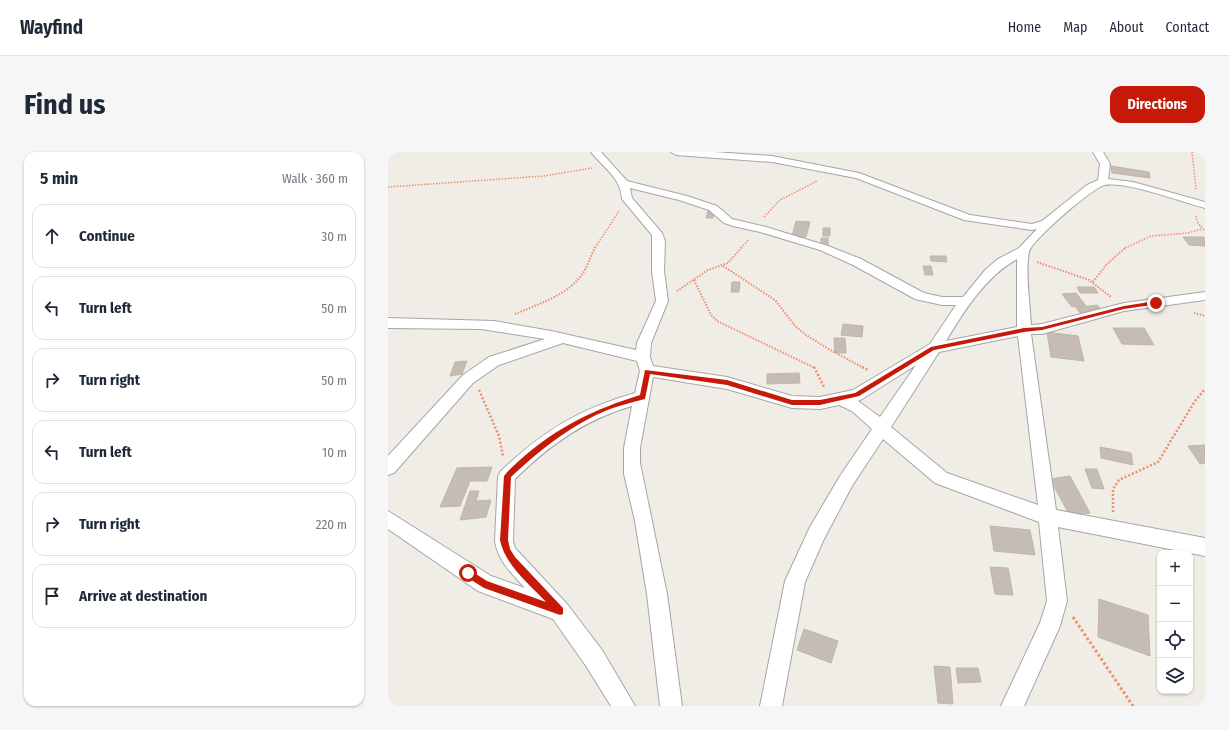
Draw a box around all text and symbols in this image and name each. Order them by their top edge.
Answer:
text: Wayfind [20,16,83,39]
text: Home [1008,19,1041,36]
text: Map [1063,19,1087,36]
text: About [1109,19,1144,36]
text: Contact [1166,19,1209,36]
button: Directions [1110,86,1205,123]
text: Find us [24,88,106,121]
text: 5 min [40,168,78,189]
text: Walk · 360 m [282,171,348,186]
icon: ahead [41,225,63,247]
text: Continue [79,227,135,245]
text: 30 m [321,229,347,244]
route end [1147,294,1165,312]
icon: left [41,297,63,319]
text: Turn left [79,299,132,317]
text: 50 m [321,301,347,316]
icon: right [41,369,63,391]
text: Turn right [79,371,140,389]
text: 50 m [321,373,347,388]
icon: left [41,441,63,463]
text: Turn left [79,443,132,461]
text: 10 m [322,445,347,460]
icon: right [41,513,63,535]
text: Turn right [79,515,140,533]
text: 220 m [316,517,347,532]
map controls [1157,550,1193,694]
button: + [1157,550,1193,586]
route start [459,564,477,582]
icon: arrive [41,585,63,607]
button: − [1157,586,1193,622]
text: Arrive at destination [79,587,207,605]
button: locate [1157,622,1193,658]
button: layers [1157,658,1193,694]

